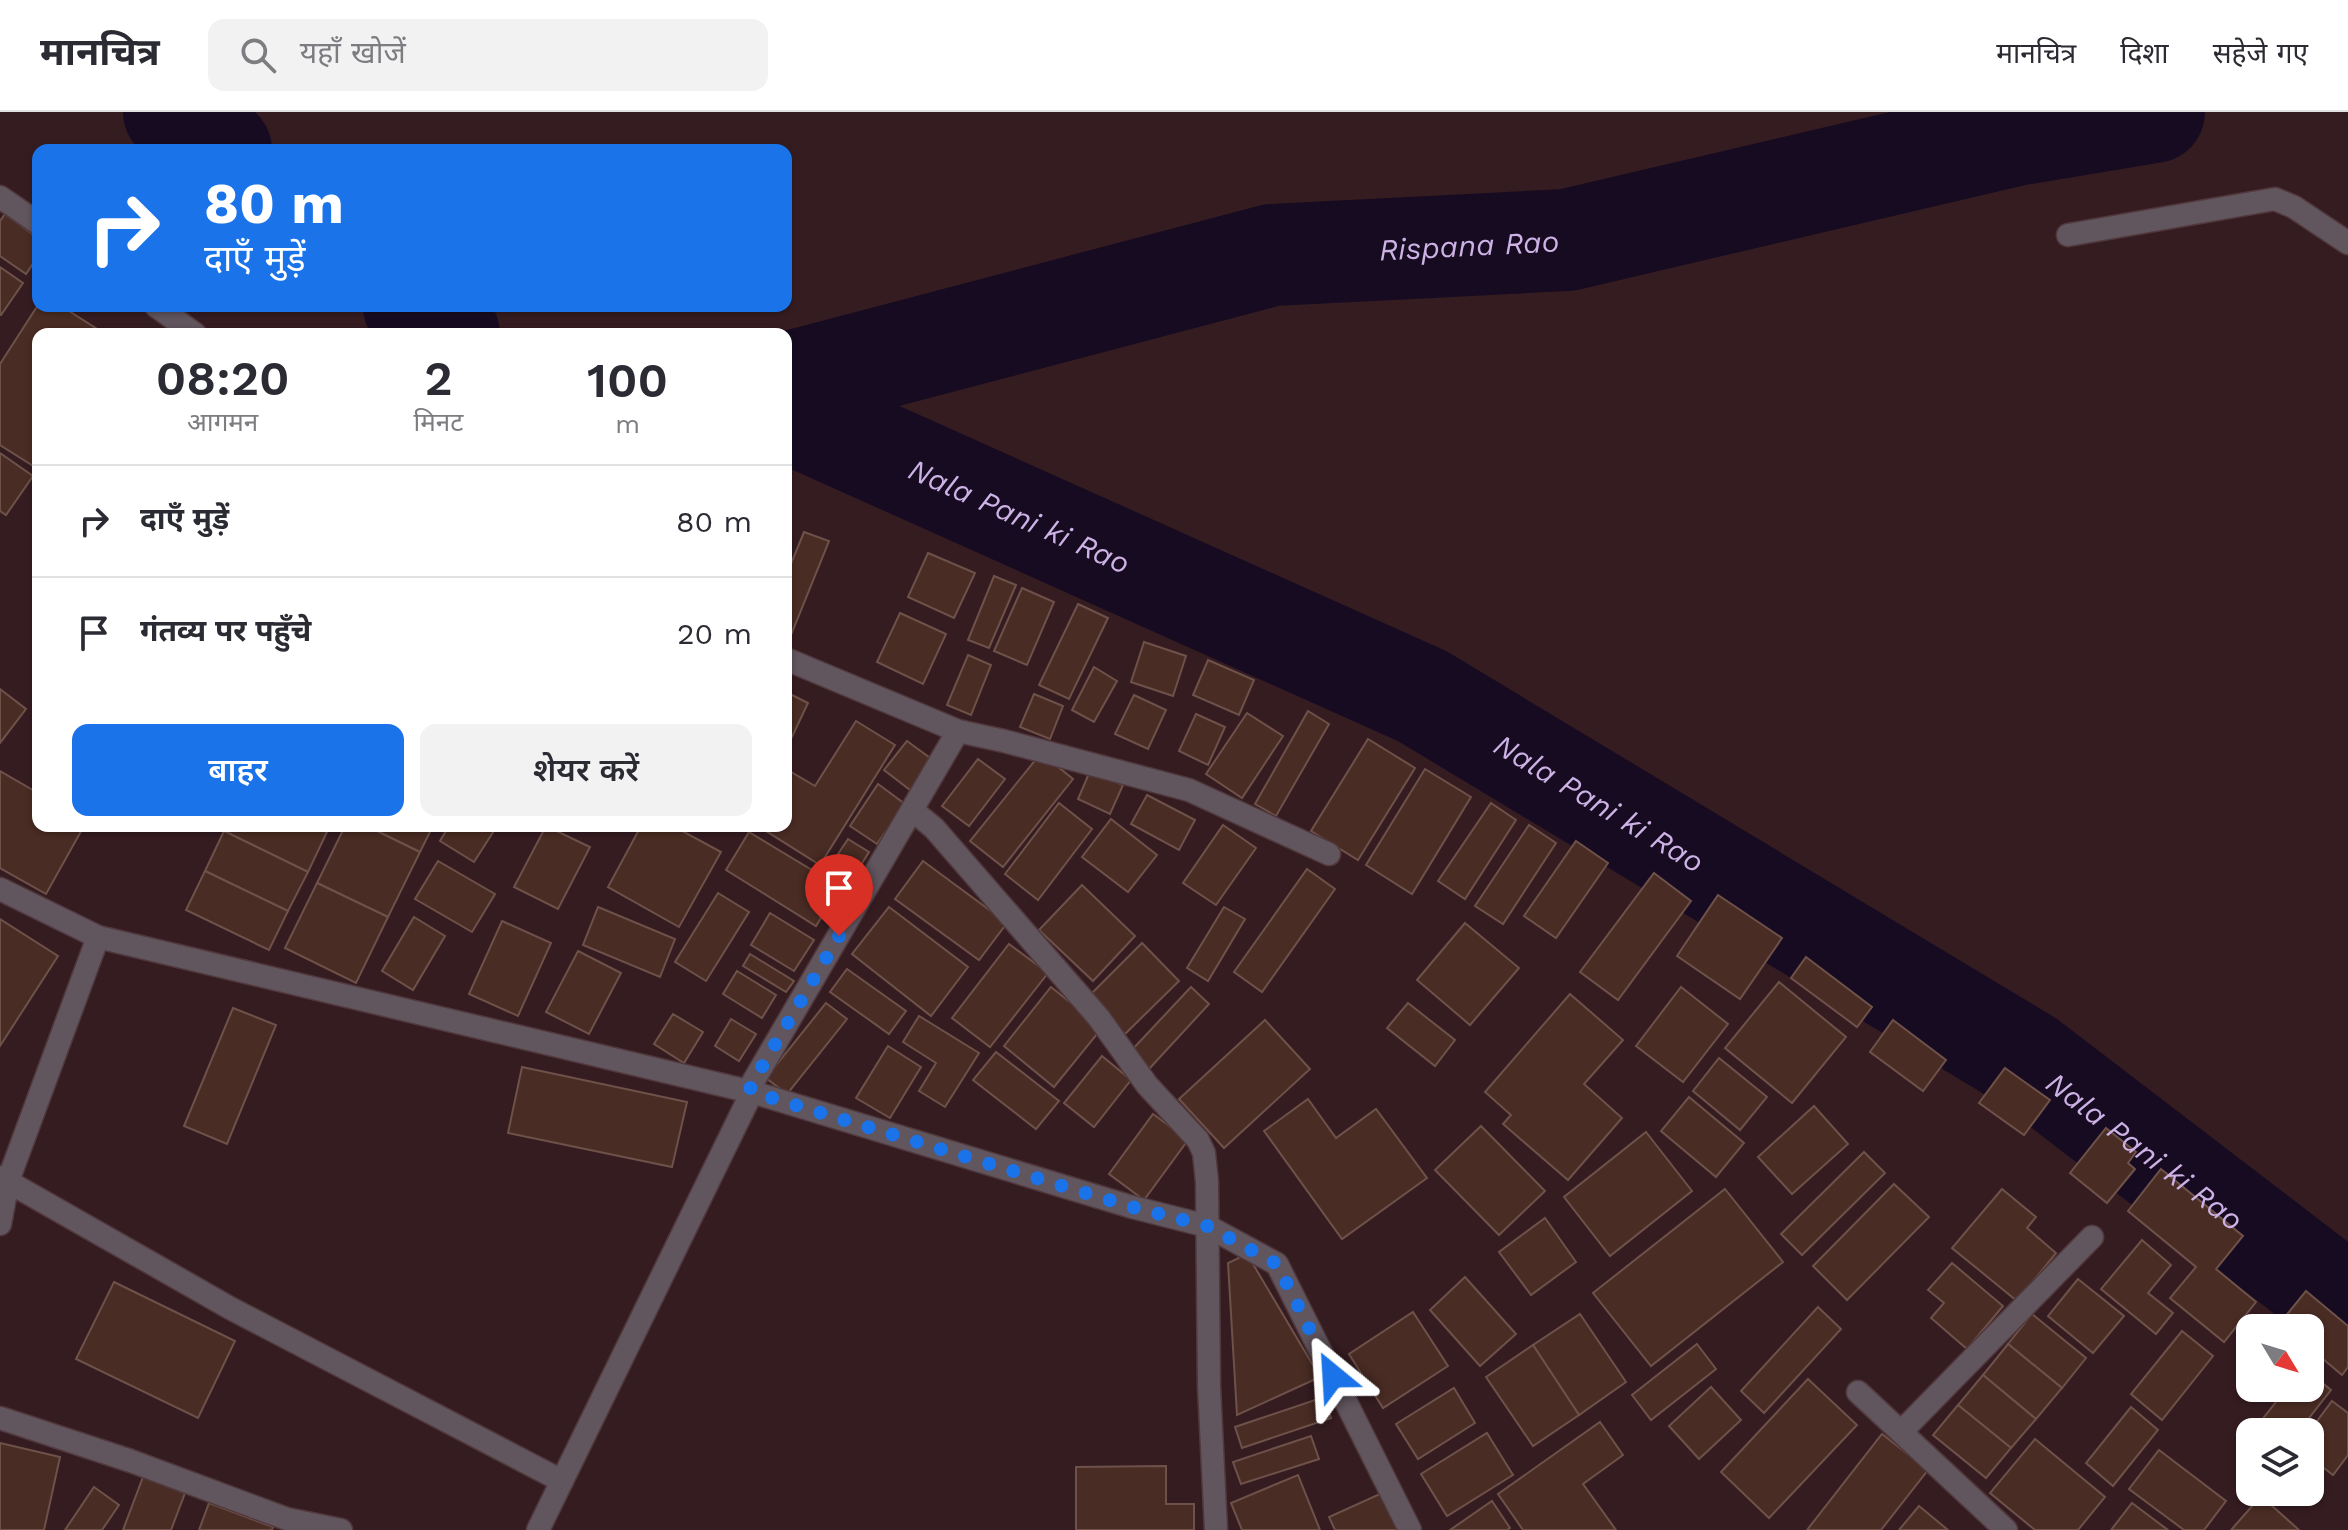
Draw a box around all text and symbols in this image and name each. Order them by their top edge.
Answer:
search box [208,19,768,91]
text: मानचित्र [40,30,160,74]
icon: search [236,33,280,77]
text: यहाँ खोजें [300,35,406,70]
text: मानचित्र [1996,37,2076,70]
text: दिशा [2120,37,2169,70]
text: सहेजे गए [2213,37,2308,70]
text: 80 m [204,171,344,237]
icon: right [72,176,176,280]
water label: Rispana Rao [1378,223,1560,267]
text: दाएँ मुड़ें [204,238,305,280]
text: 08:20 [156,350,290,407]
text: 2 [424,350,453,407]
text: 100 [587,352,668,409]
text: आगमन [187,407,258,437]
text: मिनट [413,407,463,437]
text: m [615,409,640,439]
water label: Nala Pani ki Rao [904,451,1136,580]
icon: right [72,499,116,543]
text: दाएँ मुड़ें [140,501,229,536]
text: 80 m [676,504,752,539]
icon: arrive [72,611,116,655]
text: गंतव्य पर पहुँचे [140,613,311,648]
text: 20 m [677,616,752,651]
button: बाहर [72,724,404,816]
button: शेयर करें [420,724,752,816]
water label: Nala Pani ki Rao [1488,726,1711,879]
pin [805,854,873,936]
icon: arrive [817,866,861,910]
water label: Nala Pani ki Rao [2040,1064,2251,1237]
north arrow [2236,1314,2324,1402]
map controls [2236,1314,2324,1506]
position arrow [1291,1334,1375,1418]
button: layers [2236,1418,2324,1506]

